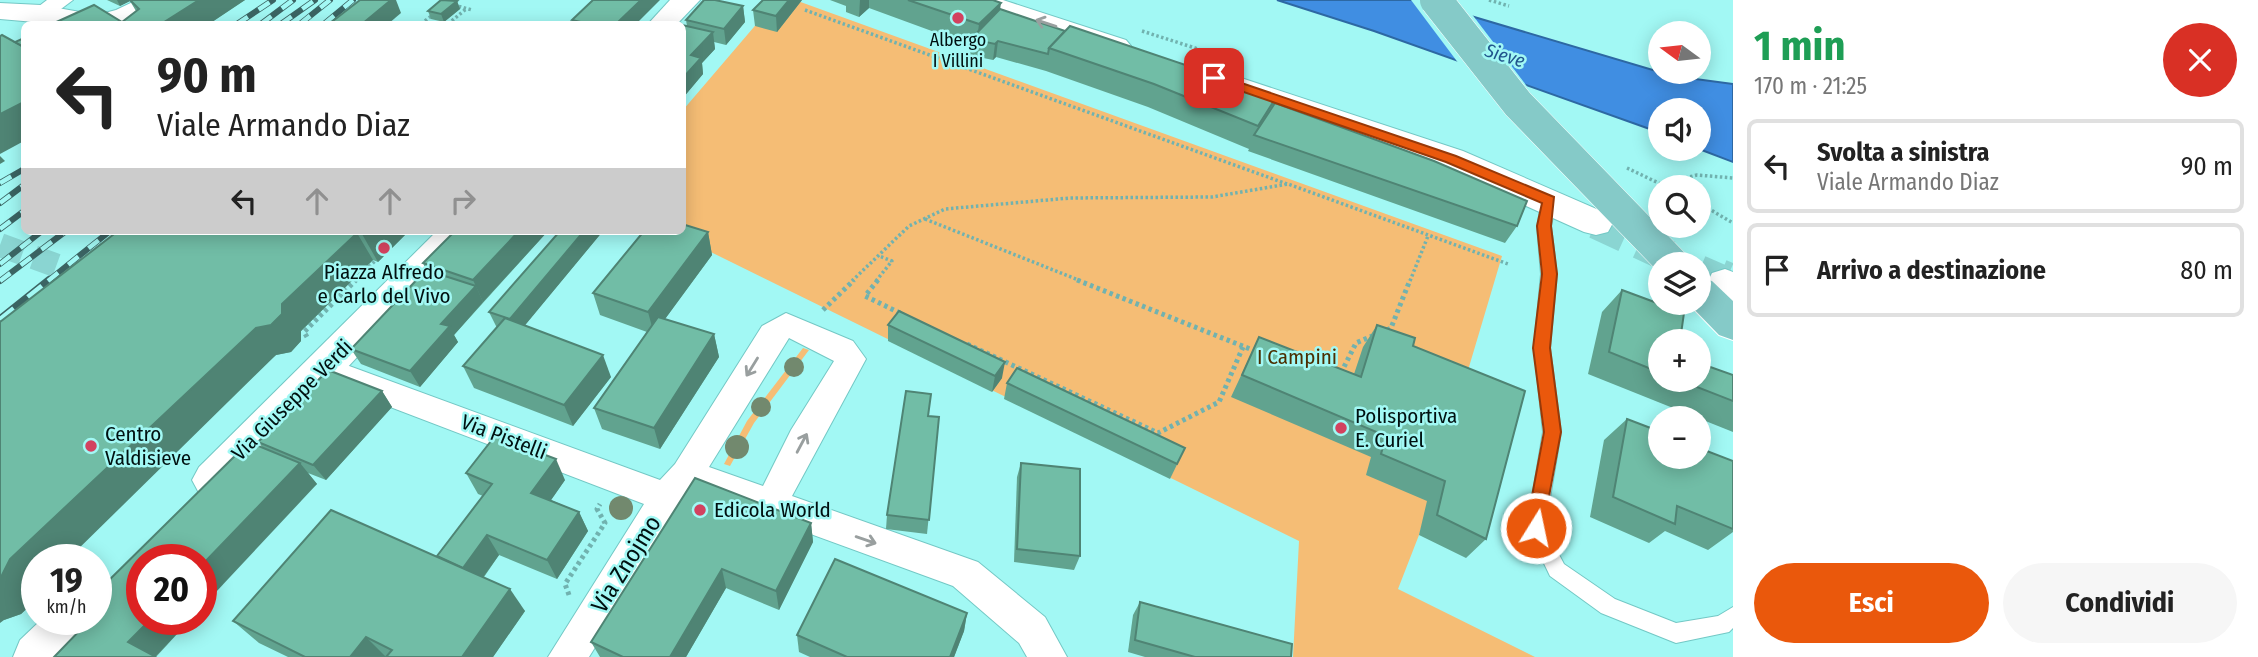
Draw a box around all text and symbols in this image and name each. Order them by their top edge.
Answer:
marker: Albergo I Villini [950,10,966,26]
one-way arrow [1036,16,1058,29]
north arrow [1648,21,1712,84]
map controls [1648,21,1711,469]
text: 1 min [1754,21,1845,71]
button: close [2163,23,2237,97]
place label: Albergo I Villini [930,29,986,72]
water label: Sieve [1481,38,1528,72]
text: 90 m [157,46,257,105]
pin [1184,48,1244,108]
icon: left [42,49,133,140]
icon: arrive [1195,59,1233,97]
text: 170 m · 21:25 [1754,72,1867,100]
button: sound [1648,98,1711,161]
text: Viale Armando Diaz [157,106,410,144]
text: Svolta a sinistra [1817,137,1989,168]
icon: left [1758,147,1796,185]
text: 90 m [2181,151,2233,182]
text: Viale Armando Diaz [1817,168,1999,196]
button: search [1648,175,1711,238]
icon: left [225,182,263,220]
icon: ahead [298,182,336,220]
icon: ahead [371,182,409,220]
icon: right [444,182,482,220]
marker: Piazza Alfredo e Carlo del Vivo [376,240,392,256]
icon: arrive [1758,251,1796,289]
button: layers [1648,252,1711,315]
text: Arrivo a destinazione [1817,255,2046,286]
text: 80 m [2180,255,2233,286]
place label: Piazza Alfredo e Carlo del Vivo [317,259,451,309]
button: + [1648,329,1711,392]
street label: Via Giuseppe Verdi [226,334,358,466]
park label: I Campini [1257,344,1337,370]
one-way arrow [745,356,759,376]
place label: Polisportiva E. Curiel [1355,403,1457,453]
button: − [1648,406,1711,469]
street label: Via Pistelli [457,409,551,465]
marker: Polisportiva E. Curiel [1333,420,1349,436]
place label: Centro Valdisieve [105,421,191,471]
one-way arrow [795,433,809,454]
marker: Centro Valdisieve [83,438,99,454]
position arrow [1499,491,1573,565]
place label: Edicola World [714,497,831,523]
marker: Edicola World [692,502,708,518]
street label: Via Znojmo [585,510,667,618]
one-way arrow [855,534,877,547]
speed limit sign: 20 [126,544,217,635]
text: 19 [50,559,83,601]
button: Esci [1754,563,1989,643]
button: Condividi [2003,563,2237,643]
text: km/h [46,596,87,618]

